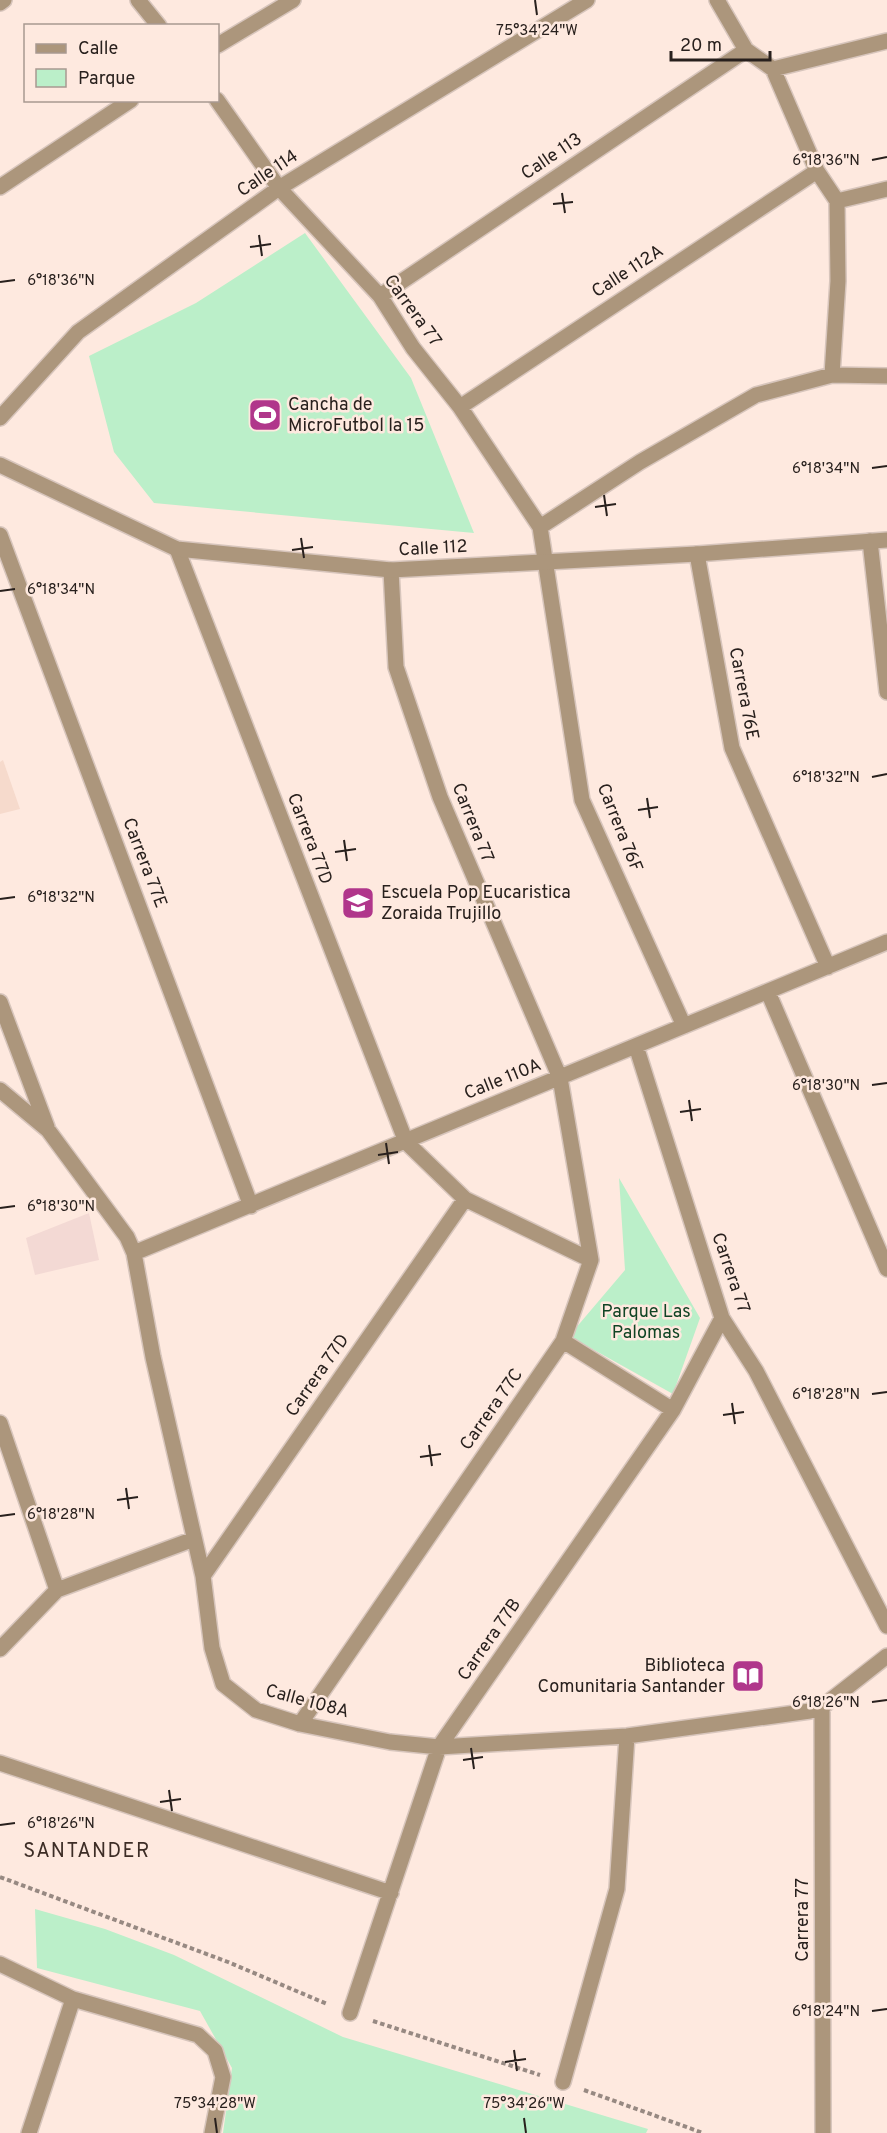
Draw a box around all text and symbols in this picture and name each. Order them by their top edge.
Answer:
text: 75°34'24"W [496,22,578,41]
legend [24,24,219,102]
scale bar [671,24,770,62]
text: 20 m [680,35,722,58]
text: Calle [78,38,118,61]
text: Parque [78,68,135,91]
street label: Calle 113 [517,128,587,186]
street label: Calle 114 [233,145,303,203]
text: 6°18'36"N [792,152,860,171]
street label: Calle 112A [588,240,668,304]
street label: Carrera 77 [378,270,446,352]
text: 6°18'36"N [27,272,95,291]
place label: Cancha de MicroFutbol la 15 [288,394,424,438]
sports icon: Cancha de MicroFutbol la 15 [247,397,283,433]
text: 6°18'34"N [792,460,860,479]
street label: Calle 112 [398,536,468,562]
text: 6°18'34"N [27,581,95,600]
street label: Carrera 76E [723,646,763,742]
text: 6°18'32"N [792,769,860,788]
street label: Carrera 77 [446,780,498,866]
street label: Carrera 76F [591,780,647,876]
street label: Carrera 77D [281,790,337,888]
street label: Carrera 77E [116,815,172,911]
place label: Escuela Pop Eucaristica Zoraida Trujillo [381,882,571,926]
school or university icon: Escuela Pop Eucaristica Zoraida Trujillo [340,885,376,921]
text: 6°18'32"N [27,889,95,908]
street label: Calle 110A [461,1054,545,1106]
text: 6°18'30"N [792,1077,860,1096]
text: 6°18'30"N [27,1198,95,1217]
street label: Carrera 77 [705,1230,755,1316]
park label: Parque Las Palomas [601,1301,691,1345]
street label: Carrera 77D [281,1330,355,1422]
street label: Carrera 77C [455,1365,529,1455]
text: 6°18'28"N [792,1386,860,1405]
text: 6°18'28"N [27,1506,95,1525]
street label: Carrera 77B [453,1594,527,1686]
place label: Biblioteca Comunitaria Santander [538,1655,725,1699]
library icon: Biblioteca Comunitaria Santander [730,1658,766,1694]
street label: Calle 108A [263,1680,351,1724]
text: 6°18'26"N [792,1694,860,1713]
text: 6°18'26"N [27,1815,95,1834]
district label: SANTANDER [23,1839,151,1865]
street label: Carrera 77 [792,1878,815,1962]
text: 6°18'24"N [792,2003,860,2022]
text: 75°34'28"W [174,2095,256,2114]
text: 75°34'26"W [483,2095,565,2114]

